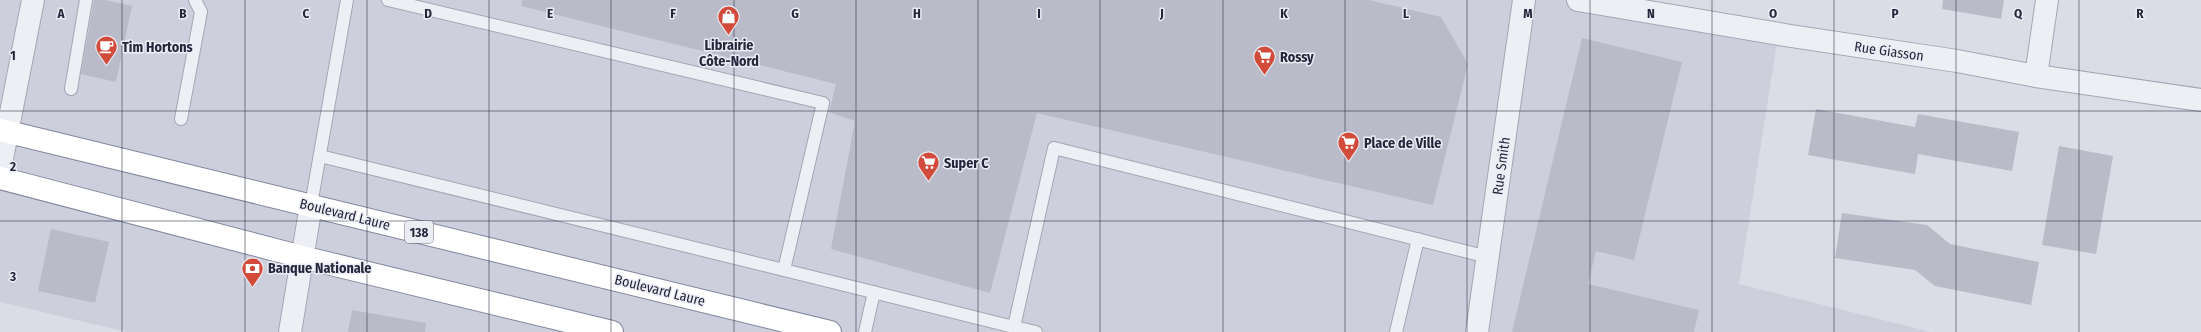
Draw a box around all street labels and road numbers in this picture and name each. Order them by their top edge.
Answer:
street label: Rue Giasson [1853,38,1925,65]
street label: Rue Smith [1489,136,1514,196]
street label: Boulevard Laure [298,195,392,234]
road number: 138 [405,221,433,243]
street label: Boulevard Laure [613,271,707,310]

